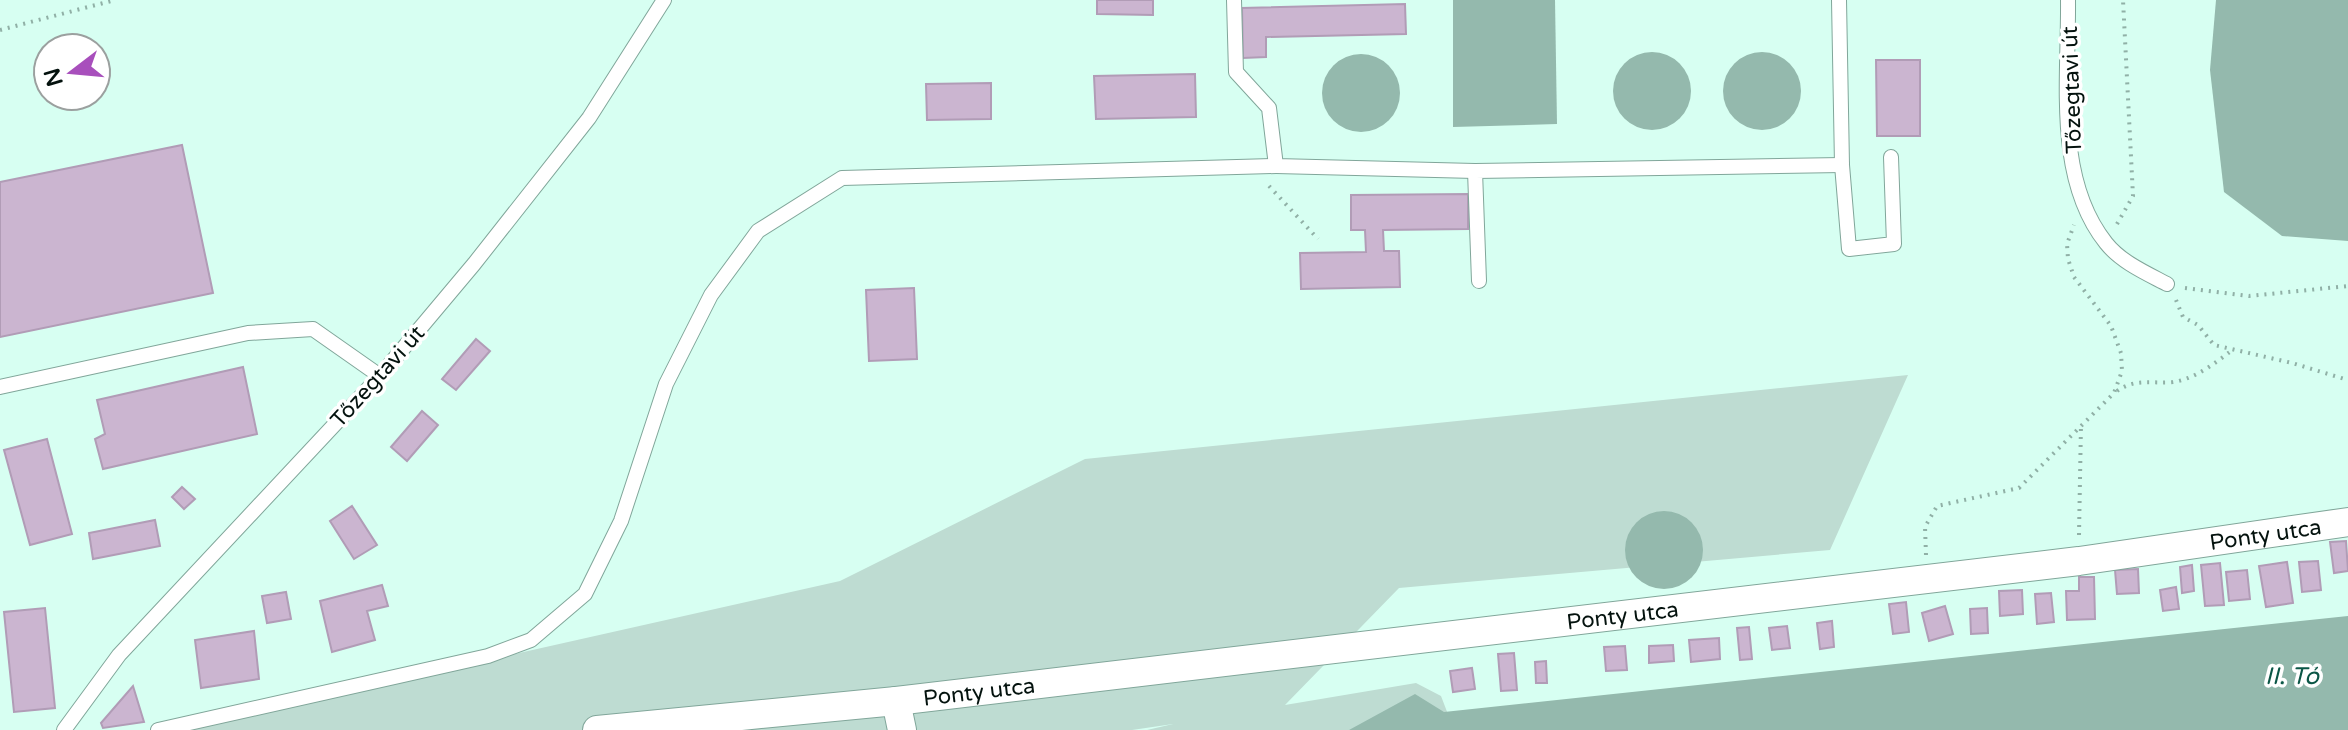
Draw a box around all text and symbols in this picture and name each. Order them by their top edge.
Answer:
street label: Tőzegtavi út [2057,26,2087,154]
north arrow [32,32,112,112]
text: N [39,65,69,89]
street label: Tőzegtavi út [325,320,430,433]
street label: Ponty utca [2208,514,2323,556]
street label: Ponty utca [1565,596,1680,636]
water label: II. Tó [2265,662,2320,691]
street label: Ponty utca [922,673,1037,712]

